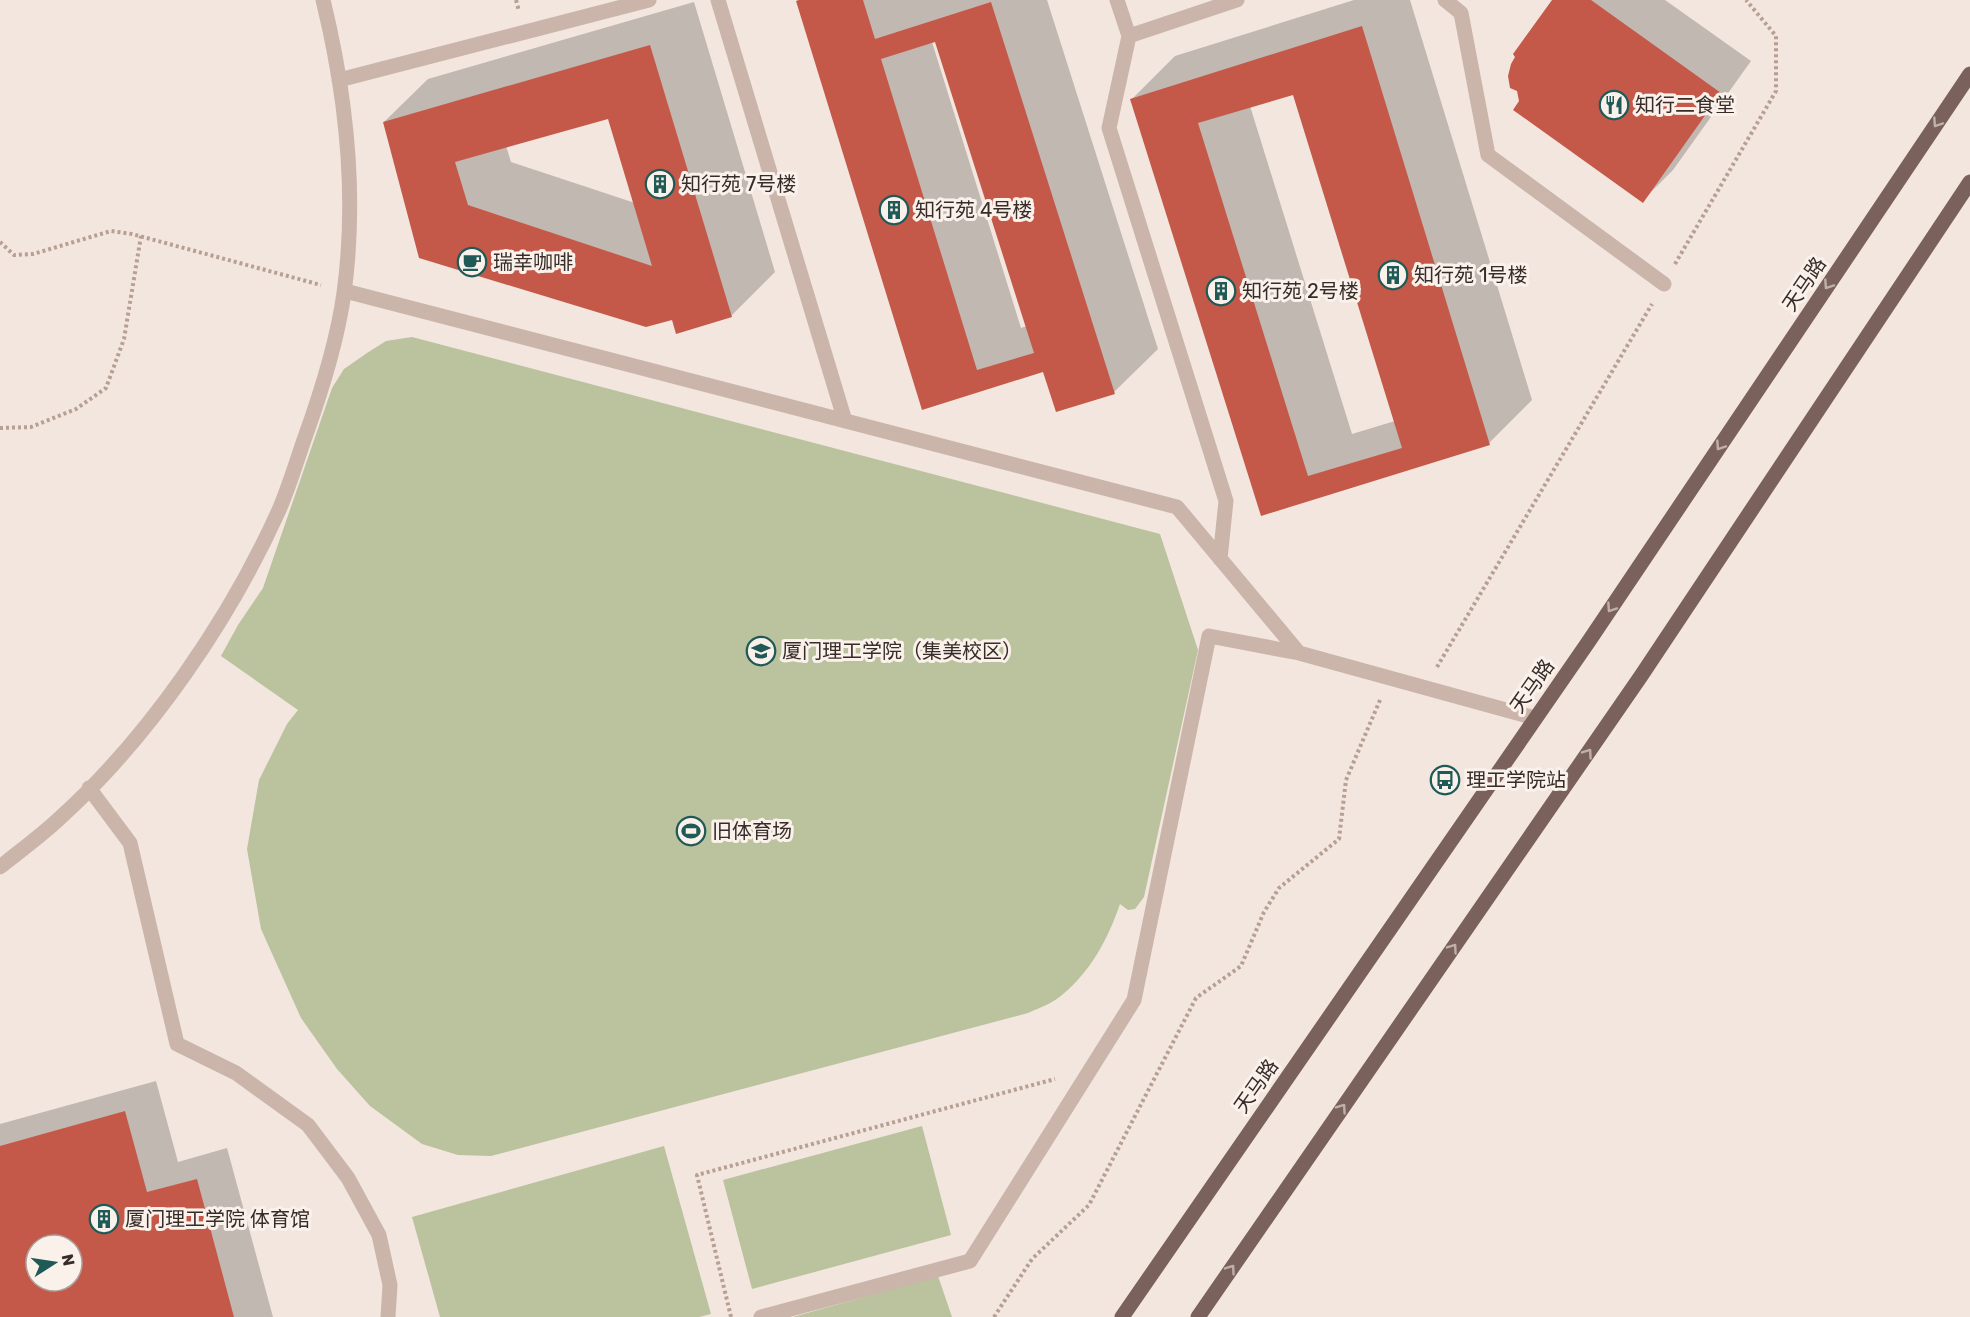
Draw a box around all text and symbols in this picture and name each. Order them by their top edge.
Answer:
restaurant icon: 知行二食堂 [1598,89,1630,121]
place label: 知行二食堂 [1635,93,1735,117]
one-way arrow [1933,116,1944,127]
building icon: 知行苑 7号楼 [644,168,676,200]
place label: 知行苑 7号楼 [681,172,796,196]
building icon: 知行苑 4号楼 [878,194,910,226]
place label: 知行苑 4号楼 [915,198,1032,222]
cafe icon: 瑞幸咖啡 [456,246,488,278]
place label: 瑞幸咖啡 [493,250,573,274]
street label: 天马路 [1777,252,1831,316]
building icon: 知行苑 1号楼 [1377,259,1409,291]
place label: 知行苑 1号楼 [1414,263,1527,287]
building icon: 知行苑 2号楼 [1205,275,1237,307]
one-way arrow [1825,278,1836,289]
place label: 知行苑 2号楼 [1242,279,1359,303]
one-way arrow [1716,440,1727,451]
one-way arrow [1607,602,1618,613]
school or university icon: 厦门理工学院（集美校区） [745,635,777,667]
place label: 厦门理工学院（集美校区） [782,639,1022,663]
street label: 天马路 [1505,655,1559,717]
one-way arrow [1581,749,1592,760]
bus stop icon: 理工学院站 [1429,764,1461,796]
place label: 理工学院站 [1466,768,1566,792]
sports icon: 旧体育场 [675,815,707,847]
place label: 旧体育场 [712,819,792,843]
one-way arrow [1446,944,1457,955]
street label: 天马路 [1229,1055,1283,1117]
one-way arrow [1335,1104,1346,1115]
building icon: 厦门理工学院 体育馆 [88,1203,120,1235]
place label: 厦门理工学院 体育馆 [125,1207,310,1231]
north arrow [24,1233,84,1293]
text: N [58,1252,79,1268]
one-way arrow [1224,1265,1235,1276]

